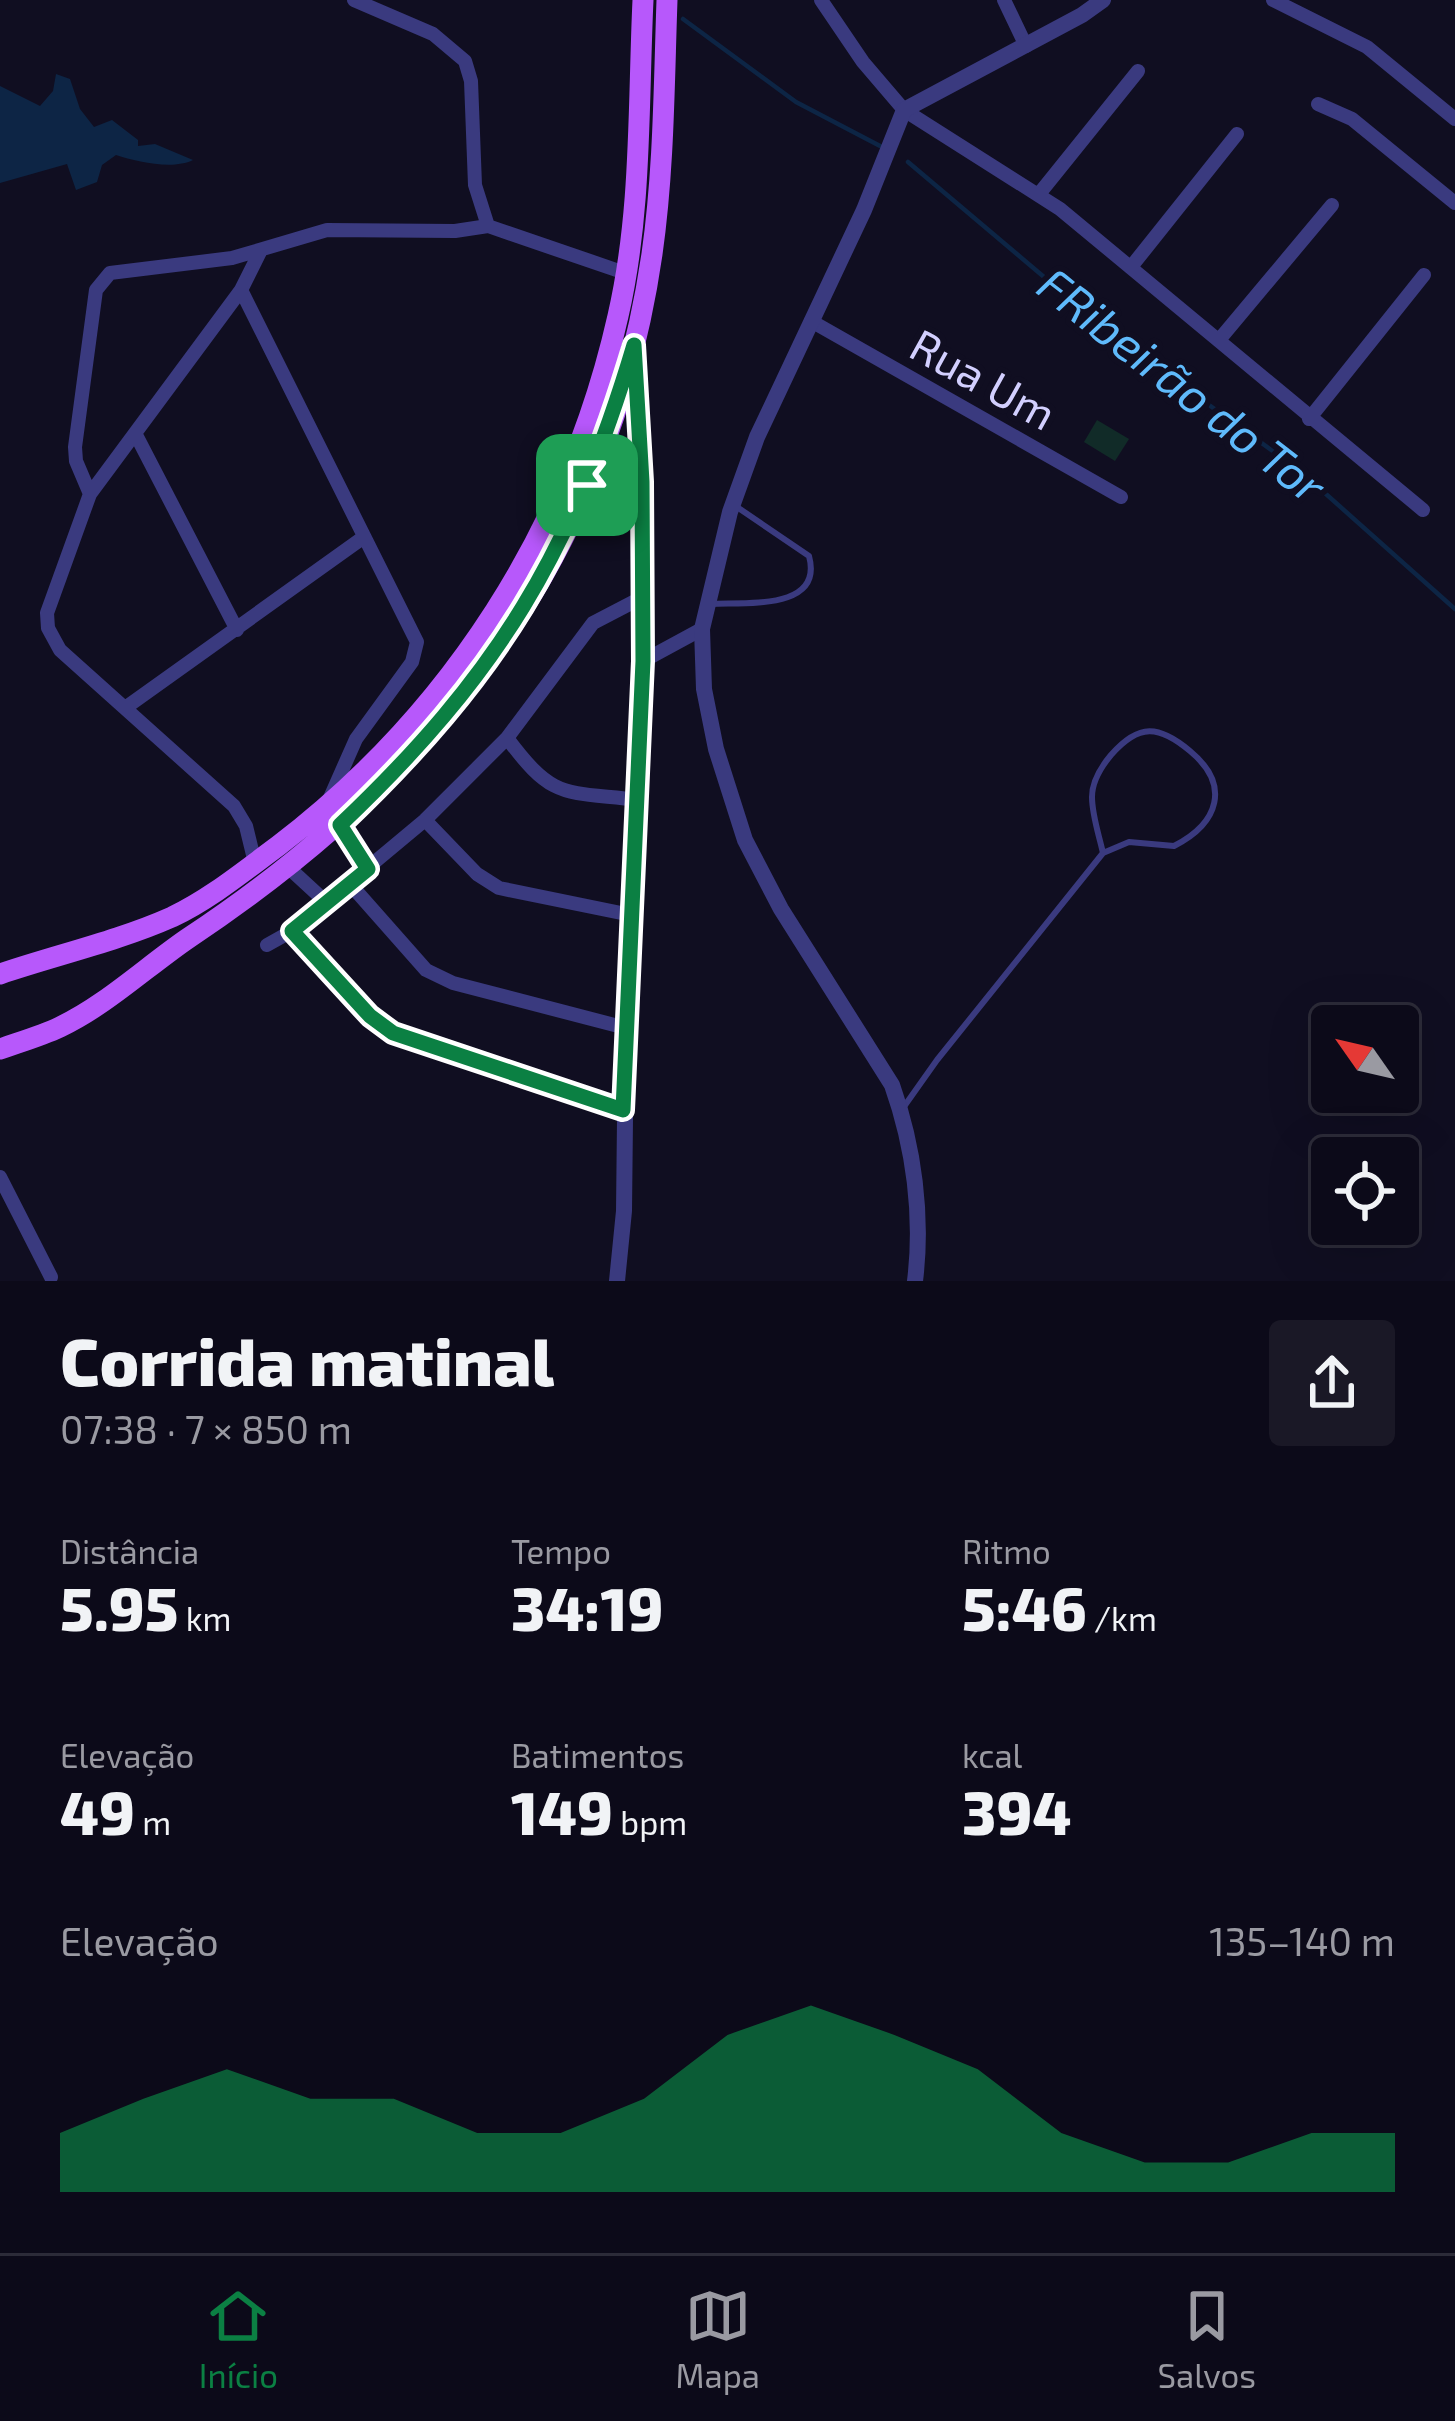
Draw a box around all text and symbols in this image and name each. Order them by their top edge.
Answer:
water label: FRibeirão do Tor [1028,254,1339,515]
street label: Rua Um [902,316,1066,440]
pin [536,434,638,536]
icon: arrive [554,452,620,518]
north arrow [1311,1005,1419,1113]
map controls [1311,1005,1419,1245]
button: locate [1311,1137,1419,1245]
text: Corrida matinal [60,1320,554,1399]
button: share [1269,1320,1395,1446]
text: 07:38 · 7 × 850 m [60,1405,352,1452]
text: Distância [60,1531,199,1571]
text: Tempo [511,1531,611,1571]
text: Ritmo [962,1531,1051,1571]
text: 5.95 [60,1571,178,1643]
text: 34:19 [511,1571,663,1643]
text: 5:46 [962,1571,1087,1643]
text: km [178,1598,232,1638]
text: /km [1087,1598,1157,1638]
text: Elevação [60,1735,194,1775]
text: Batimentos [511,1735,684,1775]
text: kcal [962,1735,1022,1775]
text: 49 [60,1775,135,1847]
text: 149 [511,1775,613,1847]
text: 394 [962,1775,1071,1847]
text: m [135,1802,171,1842]
text: bpm [613,1802,687,1842]
text: Elevação [60,1917,219,1964]
text: 135–140 m [1209,1917,1395,1964]
tab: Início [199,2283,278,2395]
tab: Mapa [676,2283,760,2395]
tab: Salvos [1158,2283,1256,2395]

